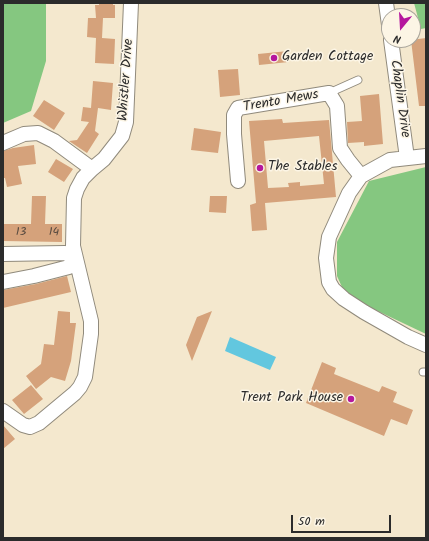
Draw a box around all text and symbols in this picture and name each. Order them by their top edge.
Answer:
north arrow [381,8,421,48]
text: N [392,29,404,48]
street label: Whistler Drive [116,38,138,122]
place label: Garden Cottage [282,50,373,66]
marker: Garden Cottage [269,53,279,63]
street label: Chaplin Drive [385,59,413,139]
street label: Trento Mews [242,87,320,117]
place label: The Stables [268,160,337,176]
marker: The Stables [255,163,265,173]
house number: 13 [16,226,26,240]
house number: 14 [49,226,59,240]
place label: Trent Park House [240,391,343,407]
marker: Trent Park House [346,394,356,404]
scale bar [293,507,393,533]
text: 50 m [298,512,325,531]

